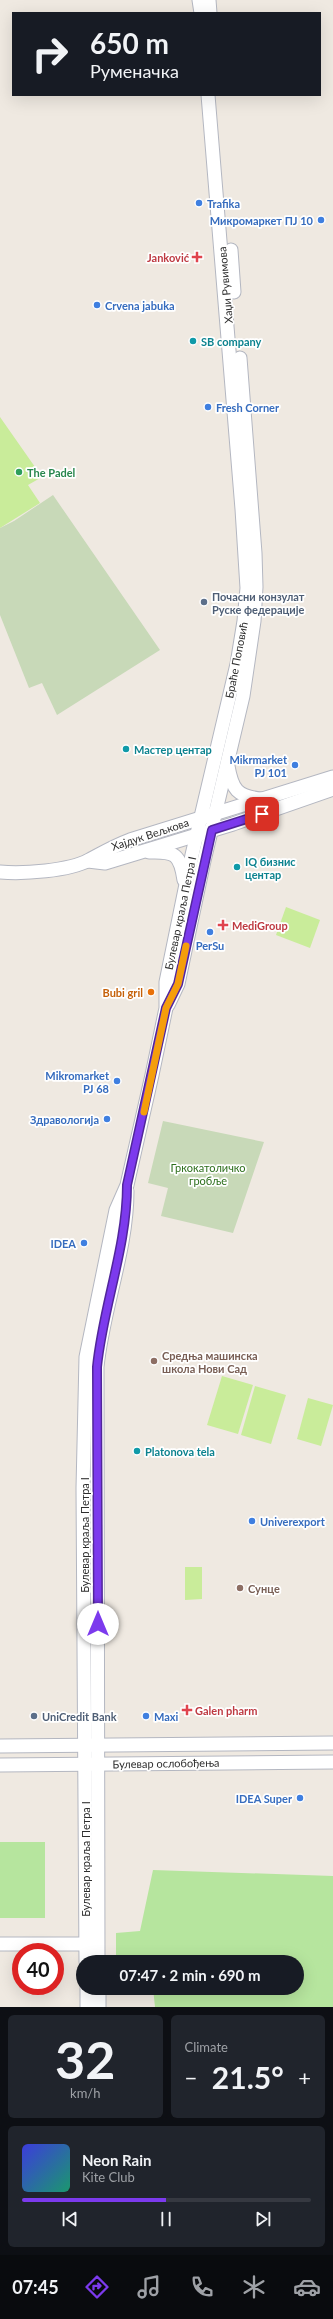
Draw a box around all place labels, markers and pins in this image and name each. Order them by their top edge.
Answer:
place label: Trafika [207,197,240,210]
marker: Trafika [194,198,204,208]
place label: Микромаркет ПЈ 10 [210,214,314,227]
marker: Микромаркет ПЈ 10 [316,215,326,225]
place label: Janković [147,251,190,264]
marker: Janković [192,252,202,262]
place label: Crvena jabuka [105,299,175,312]
marker: Crvena jabuka [92,300,102,310]
place label: SB company [201,335,262,348]
marker: SB company [188,336,198,346]
place label: Fresh Corner [216,401,280,414]
marker: Fresh Corner [203,402,213,412]
place label: The Padel [27,466,76,479]
marker: The Padel [14,467,24,477]
place label: Почасни конзулат Руске федерације [212,590,305,616]
marker: Почасни конзулат Руске федерације [199,597,209,607]
place label: Мастер центар [134,743,212,756]
marker: Мастер центар [121,744,131,754]
place label: Mikrmarket PJ 101 [230,753,288,779]
marker: Mikrmarket PJ 101 [290,760,300,770]
pin [245,797,279,831]
place label: IQ бизнис центар [245,855,296,881]
marker: IQ бизнис центар [232,862,242,872]
marker: MediGroup [217,919,229,931]
place label: MediGroup [232,919,288,932]
marker: PerSu [205,927,215,937]
place label: PerSu [196,939,224,952]
place label: Bubi gril [103,986,143,999]
marker: Bubi gril [146,987,156,997]
place label: Mikromarket PJ 68 [45,1069,110,1095]
marker: Mikromarket PJ 68 [112,1076,122,1086]
place label: Здравологија [30,1113,99,1126]
marker: Здравологија [102,1114,112,1124]
place label: IDEA [50,1237,76,1250]
marker: IDEA [79,1238,89,1248]
place label: Средња машинска школа Нови Сад [162,1349,258,1375]
marker: Средња машинска школа Нови Сад [149,1356,159,1366]
place label: Platonova tela [145,1445,215,1458]
marker: Platonova tela [132,1446,142,1456]
place label: Univerexport [260,1515,326,1528]
marker: Univerexport [247,1516,257,1526]
place label: Сунце [248,1582,280,1595]
marker: Сунце [235,1583,245,1593]
place label: Galen pharm [195,1704,257,1717]
marker: Galen pharm [182,1705,192,1715]
place label: UniCredit Bank [42,1710,117,1723]
place label: Maxi [154,1710,179,1723]
marker: UniCredit Bank [29,1711,39,1721]
marker: Maxi [141,1711,151,1721]
place label: IDEA Super [236,1792,293,1805]
marker: IDEA Super [295,1793,305,1803]

